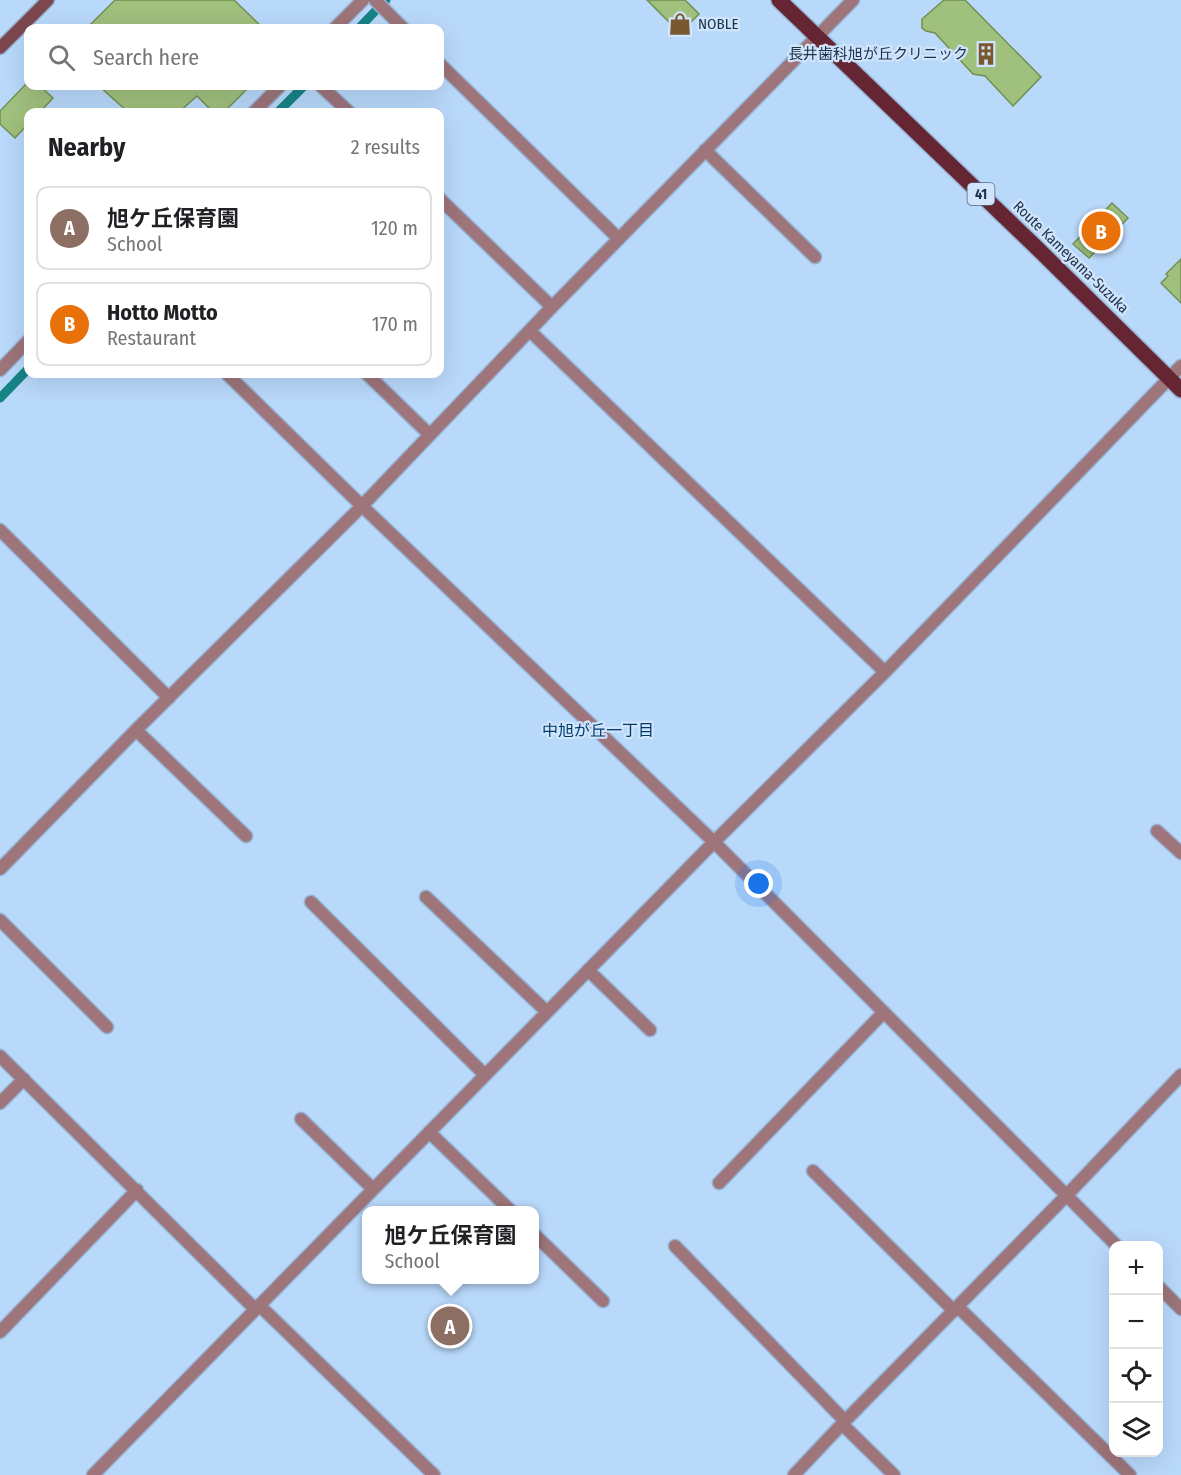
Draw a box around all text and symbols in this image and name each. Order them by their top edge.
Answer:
shop icon: NOBLE [667,11,693,37]
place label: NOBLE [698,15,738,33]
search box [24,24,444,90]
icon: search [45,41,78,74]
building icon: 長井歯科旭が丘クリニック [973,41,999,67]
text: Search here [93,44,199,71]
place label: 長井歯科旭が丘クリニック [788,45,968,63]
text: Nearby [48,132,125,163]
text: 2 results [351,135,420,159]
road number: 41 [968,183,994,205]
street label: Route Kameyama-Suzuka [1009,197,1133,317]
text: 旭ケ丘保育園 [107,205,239,232]
pin: B [1082,208,1120,254]
text: A [64,216,75,240]
text: 120 m [371,216,418,240]
text: School [107,232,162,256]
text: Hotto Motto [107,299,218,326]
text: B [64,312,75,336]
text: 170 m [372,312,418,336]
text: Restaurant [107,326,196,350]
district label: 中旭が丘一丁目 [542,721,654,740]
your location [744,869,773,898]
popup [362,1206,539,1284]
text: 旭ケ丘保育園 [384,1222,517,1249]
map controls [1109,1241,1163,1457]
button: + [1109,1241,1163,1295]
text: School [384,1249,440,1273]
button: − [1109,1295,1163,1349]
pin: A [430,1304,470,1348]
button: locate [1109,1349,1163,1403]
button: layers [1109,1403,1163,1457]

